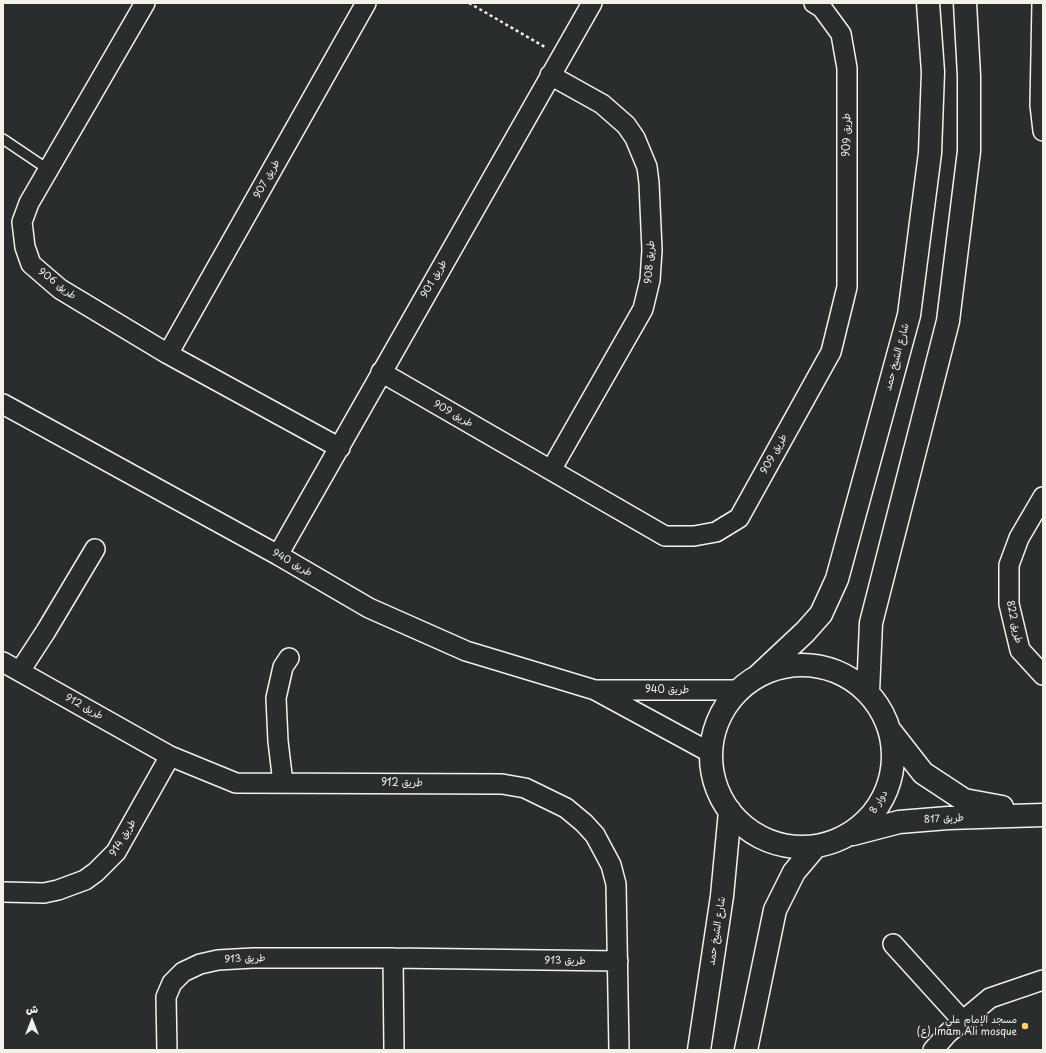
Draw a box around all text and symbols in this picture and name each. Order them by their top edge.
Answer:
street label: طريق 909 [841,113,853,157]
street label: طريق 907 [251,157,283,201]
street label: طريق 908 [642,240,658,284]
street label: طريق 901 [418,258,450,300]
street label: طريق 906 [36,266,78,302]
street label: شارع الشيخ حمد [882,322,912,392]
street label: طريق 909 [431,398,475,430]
street label: طريق 909 [758,432,790,476]
street label: طريق 940 [270,547,314,579]
street label: طريق 822 [1004,599,1024,645]
street label: طريق 940 [645,684,689,696]
street label: طريق 912 [63,692,105,722]
street label: طريق 912 [381,777,423,789]
street label: دوار 8 [867,788,891,816]
street label: طريق 817 [924,812,964,826]
street label: طريق 914 [107,817,139,859]
street label: شارع الشيخ حمد [706,896,728,966]
street label: طريق 913 [224,952,266,966]
street label: طريق 913 [544,955,586,967]
text: ش [26,1000,38,1017]
north arrow [12,1001,52,1041]
place label: مسجد الإمام علي (ع) Imam Ali mosque [917,1014,1017,1038]
marker: مسجد الإمام علي (ع) Imam Ali mosque [1020,1021,1030,1031]

